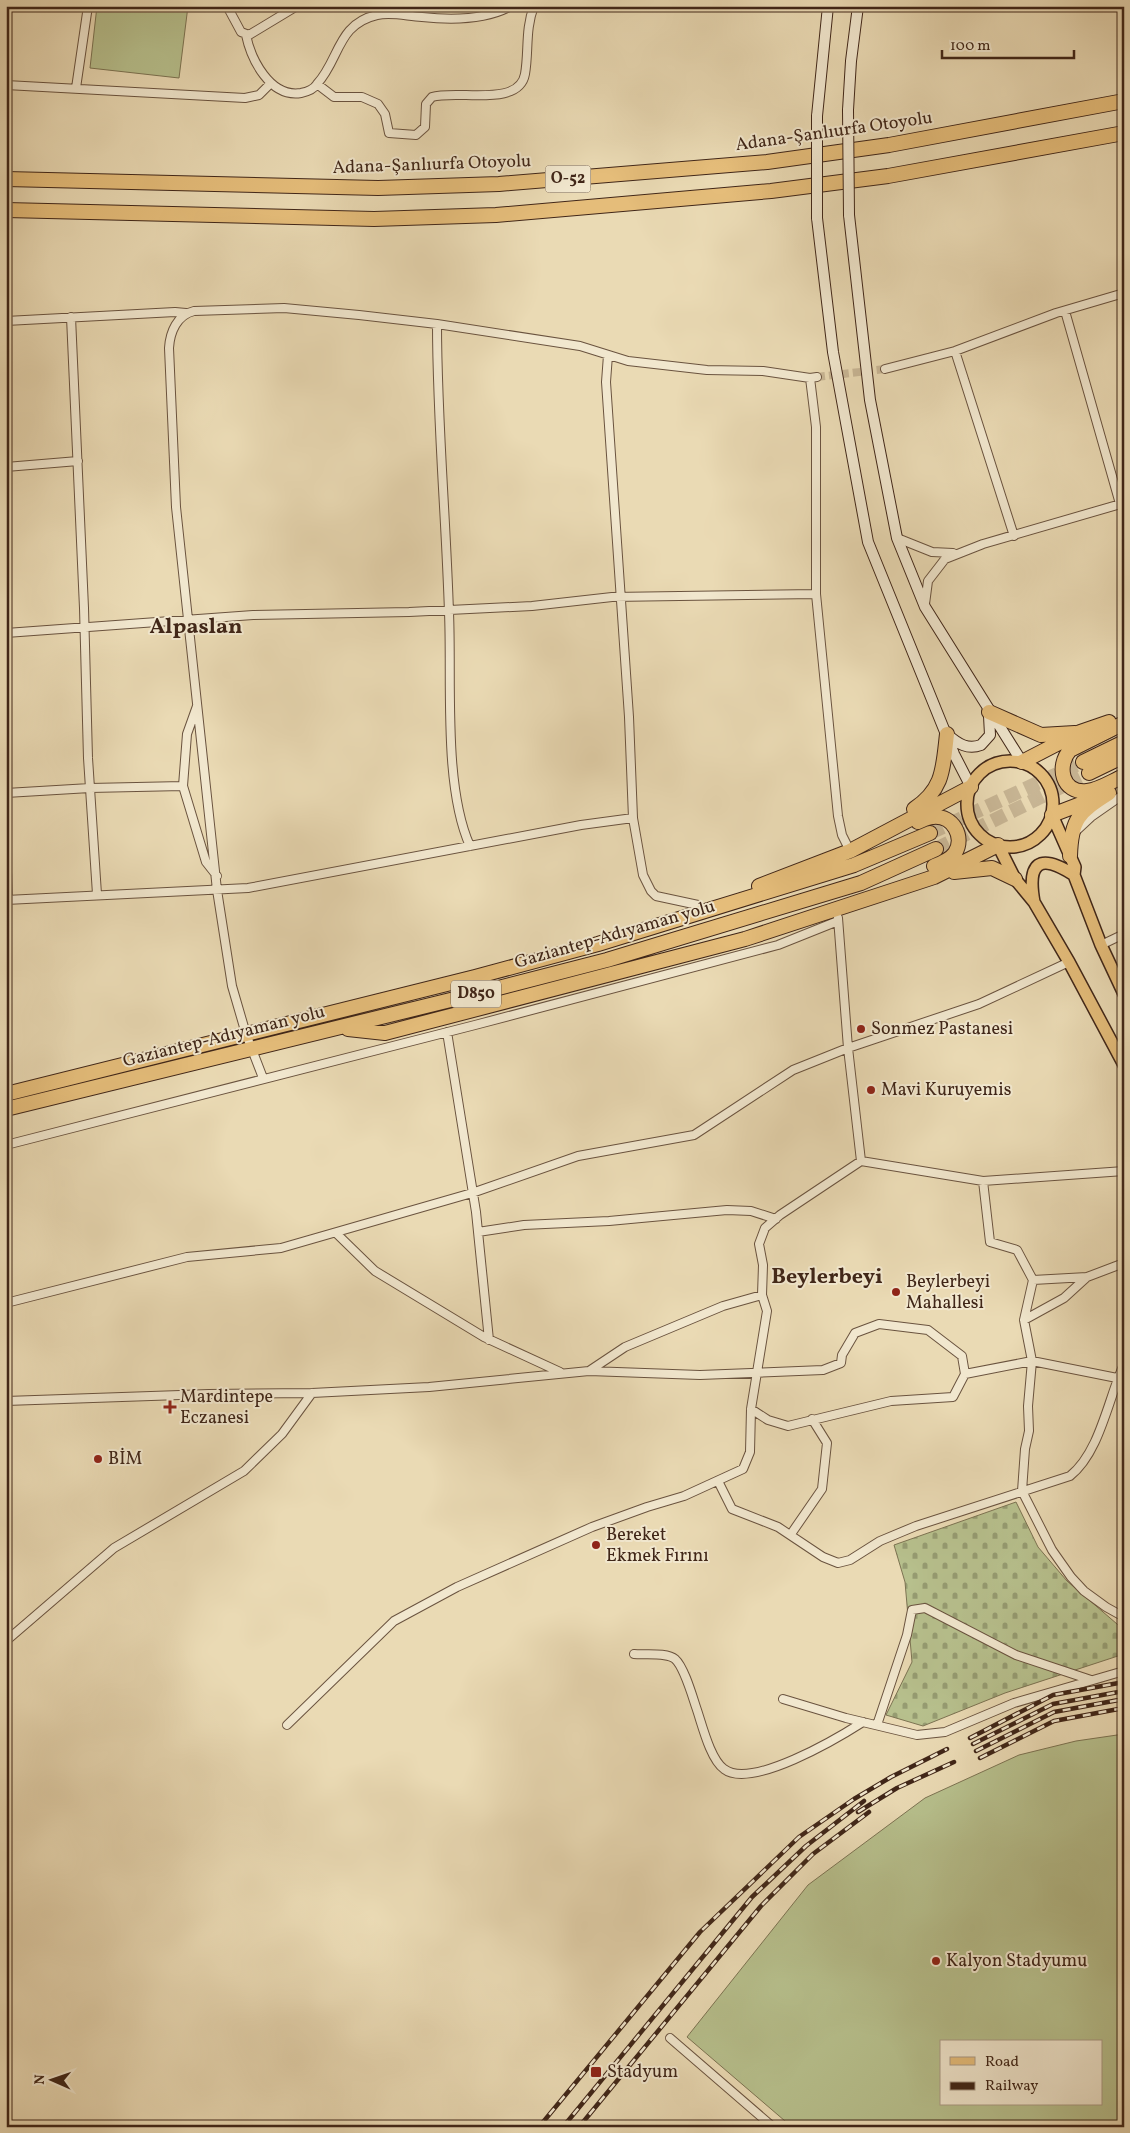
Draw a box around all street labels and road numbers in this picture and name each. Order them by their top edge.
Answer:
street label: Adana-Şanlıurfa Otoyolu [734,106,934,158]
street label: Adana-Şanlıurfa Otoyolu [332,149,532,181]
road number: O-52 [546,165,590,192]
street label: Gaziantep-Adıyaman yolu [512,894,718,976]
road number: D850 [451,981,501,1008]
street label: Gaziantep-Adıyaman yolu [120,1000,328,1074]

